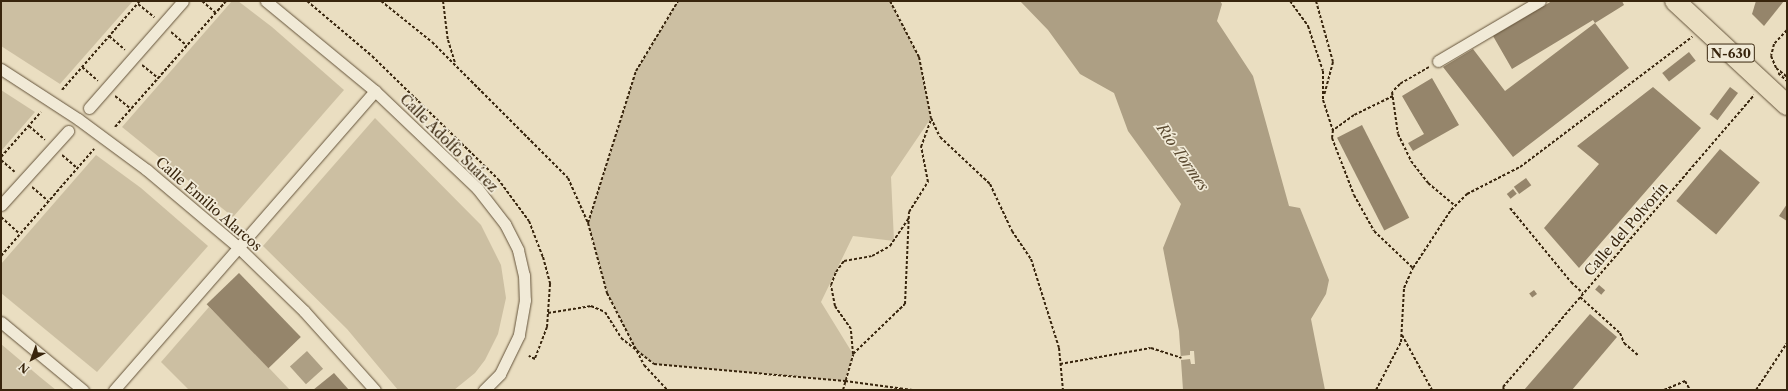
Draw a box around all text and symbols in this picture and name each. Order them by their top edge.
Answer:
road number: N-630 [1706,42,1756,64]
street label: Calle Adolfo Suárez [396,90,502,196]
water label: Río Tormes [1153,120,1213,194]
street label: Calle Emilio Alarcos [152,153,266,255]
street label: Calle del Polvorín [1581,179,1671,279]
north arrow [12,339,52,379]
text: N [16,360,32,376]

